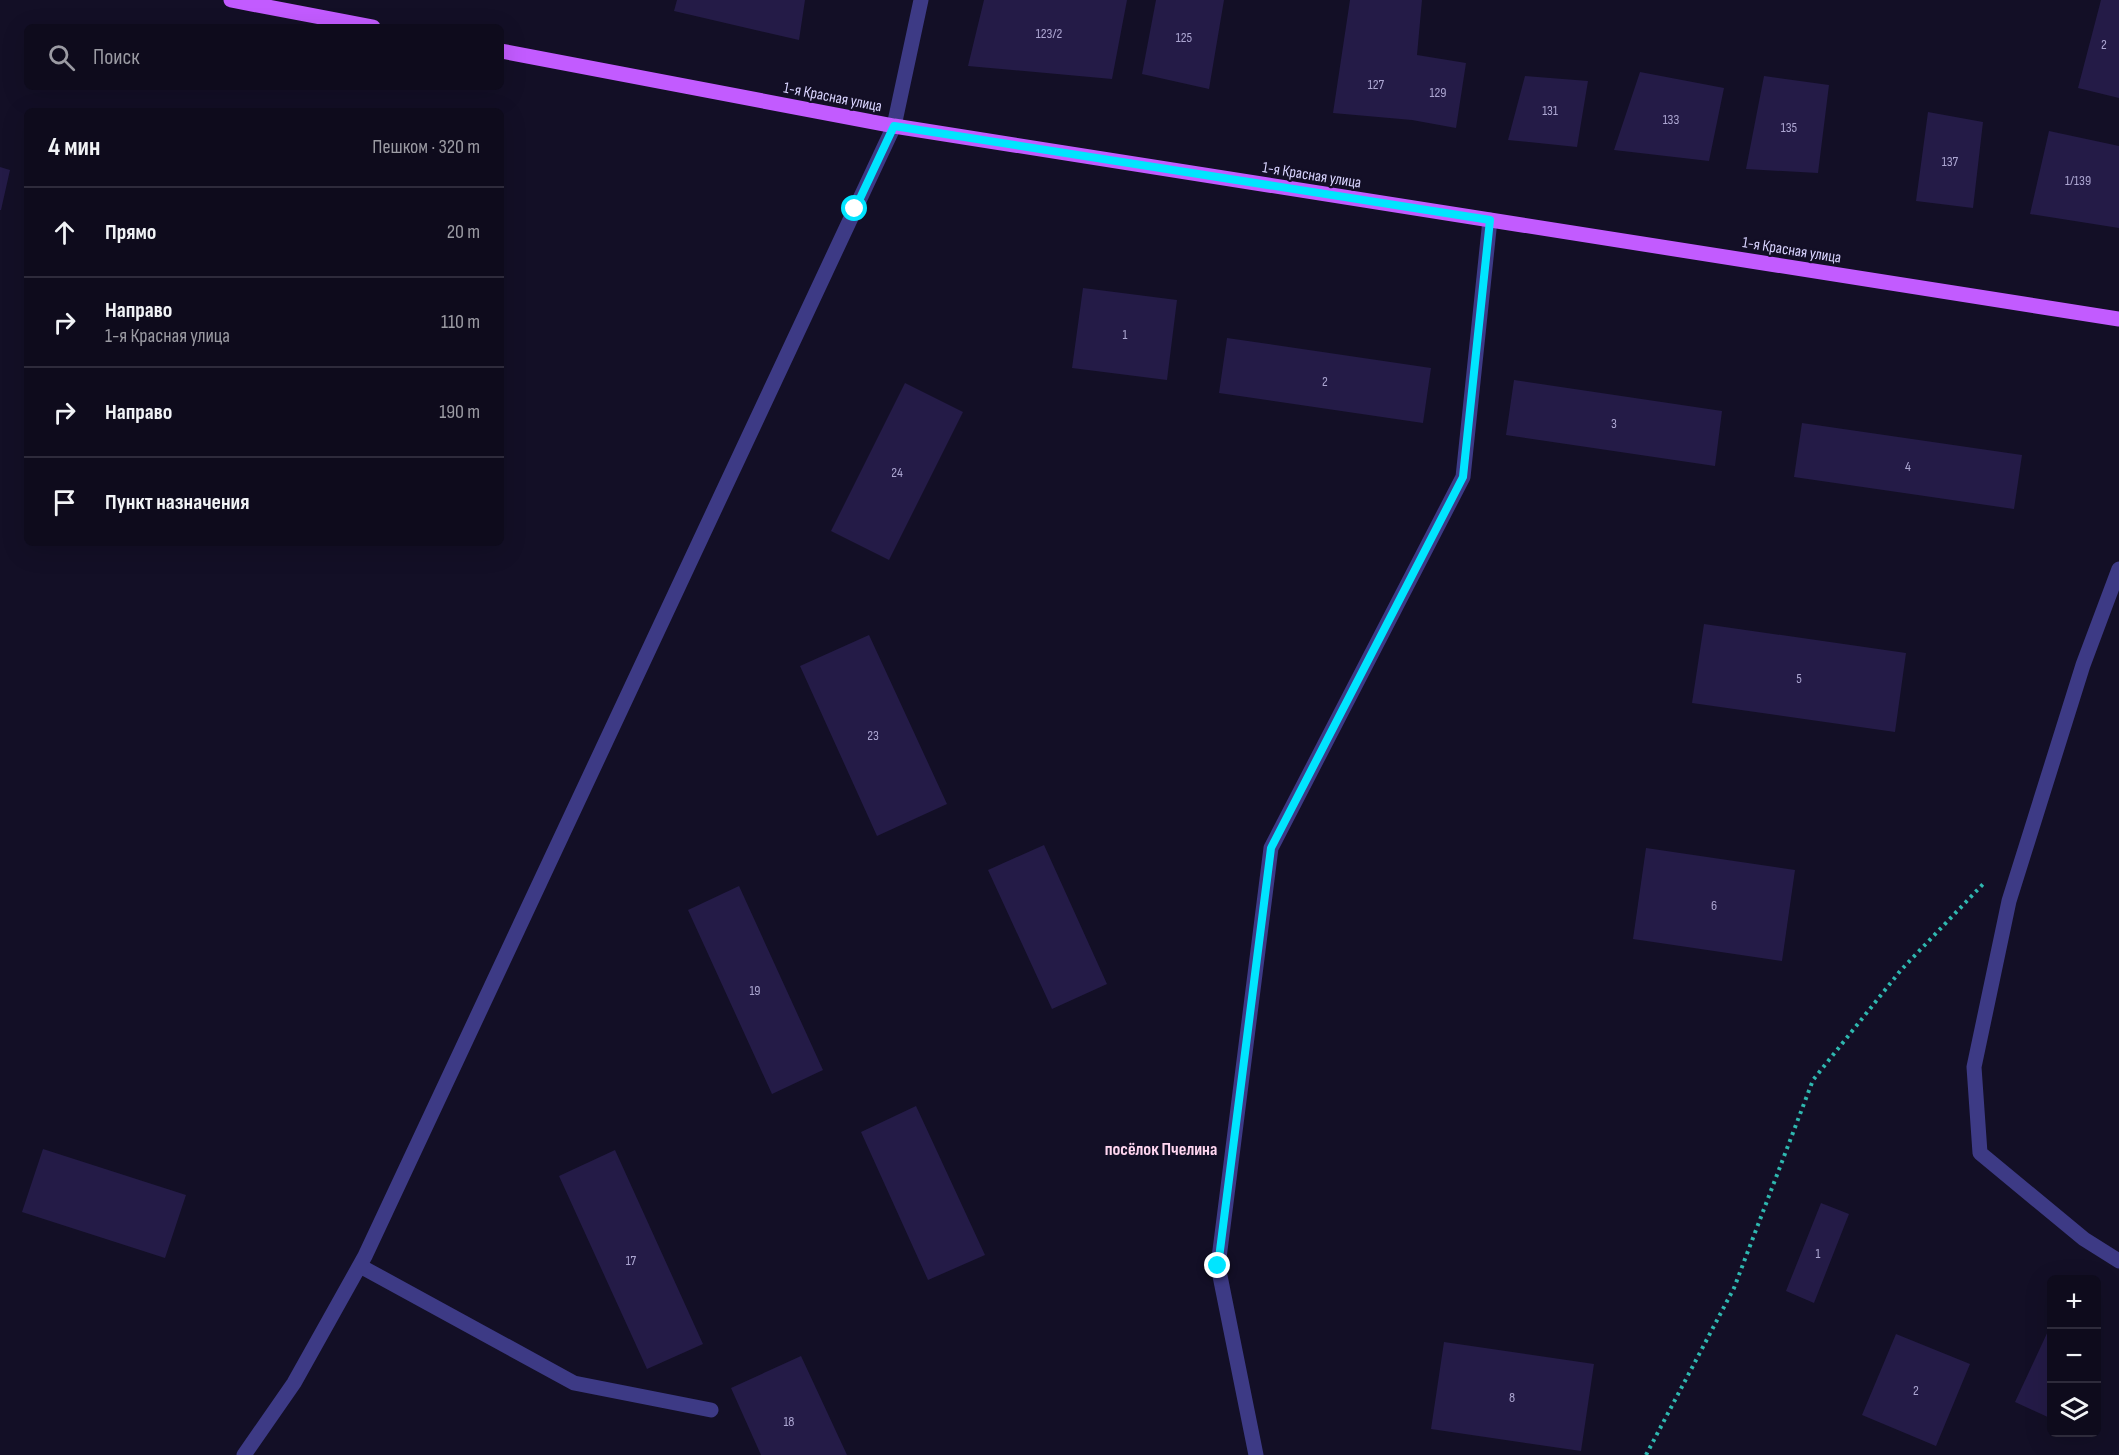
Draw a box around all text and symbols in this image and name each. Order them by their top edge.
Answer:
search box [24,24,504,90]
house number: 123/2 [1036,25,1063,42]
house number: 125 [1176,29,1193,46]
house number: 2 [2101,36,2107,53]
icon: search [45,41,78,74]
text: Поиск [93,44,139,71]
house number: 127 [1368,76,1385,93]
street label: 1-я Красная улица [782,79,884,116]
house number: 129 [1429,84,1447,101]
house number: 131 [1542,102,1558,119]
house number: 133 [1663,111,1679,128]
house number: 135 [1781,119,1798,136]
text: 4 мин [48,132,100,163]
text: Пешком · 320 m [372,135,480,159]
house number: 137 [1942,153,1959,170]
street label: 1-я Красная улица [1261,158,1363,193]
house number: 1/139 [2065,172,2091,189]
route start [841,195,867,221]
icon: ahead [48,216,81,249]
text: Прямо [105,219,156,246]
text: 20 m [447,220,480,244]
street label: 1-я Красная улица [1741,233,1843,268]
text: Направо [105,297,172,324]
icon: right [48,306,81,339]
text: 110 m [441,310,480,334]
text: 1-я Красная улица [105,324,230,348]
house number: 1 [1123,326,1128,343]
house number: 2 [1322,373,1328,390]
icon: right [48,396,81,429]
text: Направо [105,399,172,426]
text: 190 m [439,400,480,424]
house number: 3 [1611,415,1617,432]
house number: 4 [1905,458,1911,475]
house number: 24 [891,464,903,481]
icon: arrive [48,486,81,519]
text: Пункт назначения [105,489,249,516]
house number: 5 [1796,670,1802,687]
house number: 23 [867,727,879,744]
house number: 6 [1711,897,1717,914]
house number: 19 [749,982,761,999]
district label: посёлок Пчелина [1105,1139,1217,1160]
house number: 1 [1816,1245,1821,1262]
house number: 17 [626,1252,637,1269]
route end [1204,1252,1230,1278]
map controls [2047,1275,2101,1437]
button: + [2047,1275,2101,1329]
button: − [2047,1329,2101,1383]
house number: 2 [1913,1382,1919,1399]
button: layers [2047,1383,2101,1437]
house number: 8 [1509,1389,1515,1406]
house number: 18 [783,1413,795,1430]

